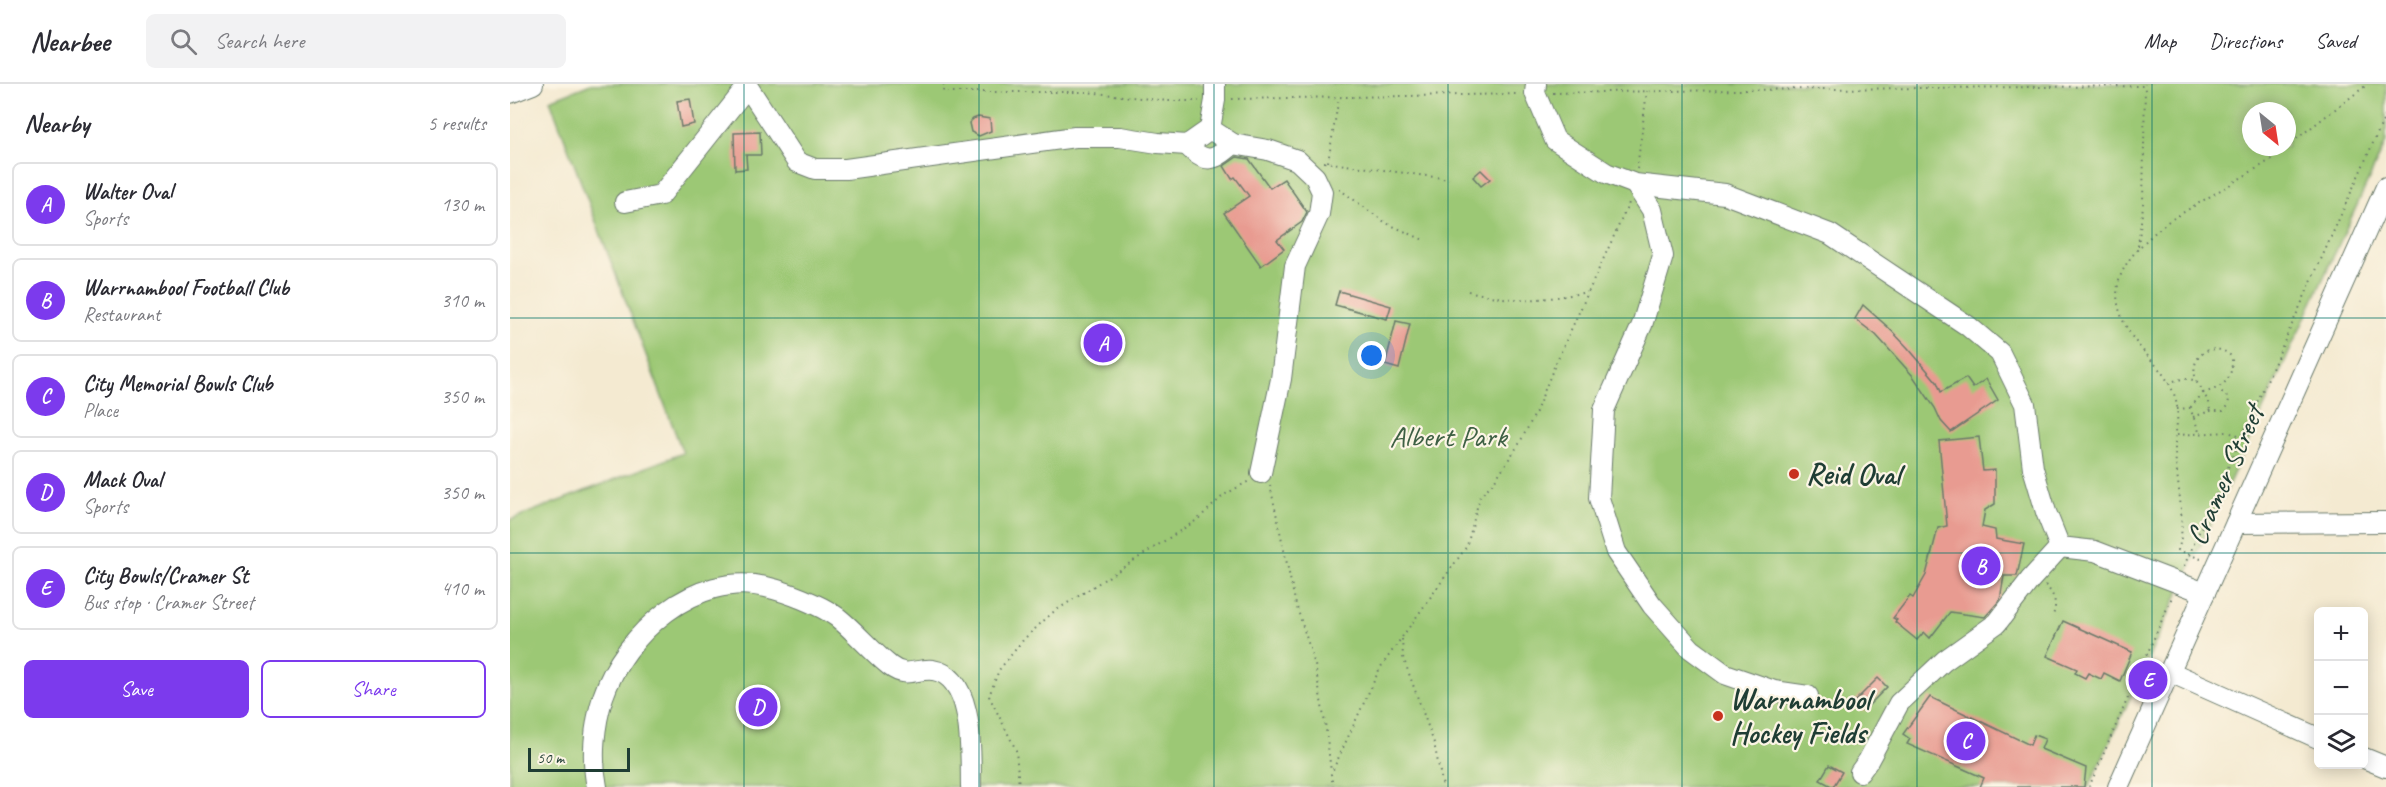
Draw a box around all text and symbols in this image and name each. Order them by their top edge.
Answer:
search box [146,14,566,68]
text: Nearbee [30,24,110,59]
icon: search [167,25,200,58]
text: Search here [215,27,304,55]
text: Map [2144,28,2176,54]
text: Directions [2209,28,2282,54]
text: Saved [2315,28,2356,54]
north arrow [2242,102,2296,156]
text: Nearby [24,107,89,140]
text: 5 results [427,111,486,136]
text: Walter Oval [83,178,173,206]
text: A [40,192,51,217]
text: 130 m [441,192,484,217]
text: Sports [83,206,128,231]
text: Warrnambool Football Club [83,274,289,302]
text: B [40,288,51,313]
text: 310 m [441,288,484,313]
text: Restaurant [83,302,160,327]
pin: A [1084,320,1122,366]
your location [1357,341,1386,370]
text: City Memorial Bowls Club [83,370,273,398]
text: C [41,384,50,409]
text: 350 m [441,384,484,409]
street label: Cramer Street [2177,395,2274,551]
text: Place [83,398,118,423]
park label: Albert Park [1389,417,1509,455]
place label: Reid Oval [1806,455,1906,493]
text: Mack Oval [83,466,162,494]
marker: Reid Oval [1787,467,1801,481]
text: D [40,480,51,505]
text: 350 m [441,480,484,505]
text: Sports [83,494,128,519]
pin: B [1962,544,2000,588]
text: City Bowls/Cramer St [83,562,248,590]
text: E [40,576,51,601]
text: 410 m [441,576,484,601]
text: Bus stop · Cramer Street [83,590,254,615]
map controls [2314,607,2368,769]
button: + [2314,607,2368,661]
pin: E [2128,658,2168,702]
button: Save [24,660,249,718]
button: Share [261,660,486,718]
button: − [2314,661,2368,715]
place label: Warrnambool Hockey Fields [1730,680,1876,752]
pin: D [738,684,778,730]
marker: Warrnambool Hockey Fields [1711,709,1725,723]
button: layers [2314,715,2368,769]
pin: C [1946,718,1986,764]
scale bar [528,745,630,772]
text: 50 m [537,748,564,768]

